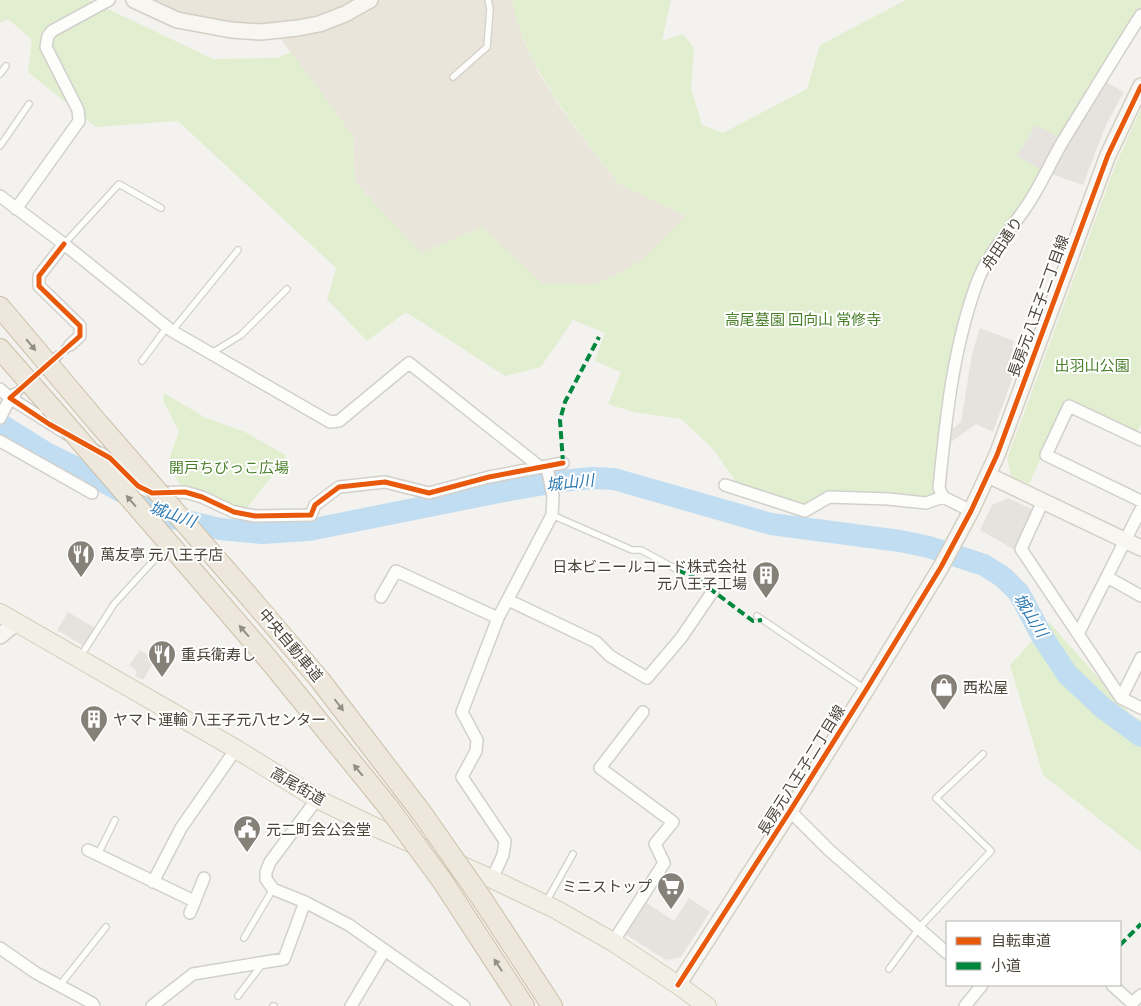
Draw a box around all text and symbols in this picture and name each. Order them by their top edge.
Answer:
street label: 舟田通り [977,213,1027,273]
street label: 長房元八王子二丁目線 [1003,232,1073,380]
park label: 高尾墓園 回向山 常修寺 [725,310,881,329]
one-way arrow [26,338,37,351]
park label: 出羽山公園 [1054,356,1130,375]
park label: 開戸ちびっこ広場 [169,458,289,477]
water label: 城山川 [545,469,597,494]
one-way arrow [126,494,137,507]
water label: 城山川 [147,497,201,532]
restaurant icon: 萬友亭 元八王子店 [66,539,96,578]
place label: 萬友亭 元八王子店 [100,545,223,564]
place label: 日本ビニールコード株式会社 元八王子工場 [552,557,747,593]
building icon: 日本ビニールコード株式会社 元八王子工場 [751,560,781,599]
water label: 城山川 [1010,589,1053,642]
street label: 中央自動車道 [255,604,327,686]
one-way arrow [238,625,250,637]
restaurant icon: 重兵衛寿し [147,639,177,678]
place label: 重兵衛寿し [181,645,256,664]
shop icon: 西松屋 [929,672,959,711]
place label: 西松屋 [963,678,1008,697]
one-way arrow [334,698,344,712]
street label: 長房元八王子二丁目線 [753,701,849,839]
building icon: ヤマト運輸 八王子元八センター [79,704,109,743]
place label: ヤマト運輸 八王子元八センター [113,710,326,729]
street label: 高尾街道 [267,763,329,809]
one-way arrow [353,764,364,777]
public building icon: 元二町会公会堂 [232,814,262,853]
place label: 元二町会公会堂 [266,820,371,839]
supermarket icon: ミニストップ [656,871,686,910]
place label: ミニストップ [562,877,652,896]
legend [946,921,1121,986]
text: 自転車道 [991,931,1051,950]
text: 小道 [991,956,1021,975]
one-way arrow [493,958,502,971]

